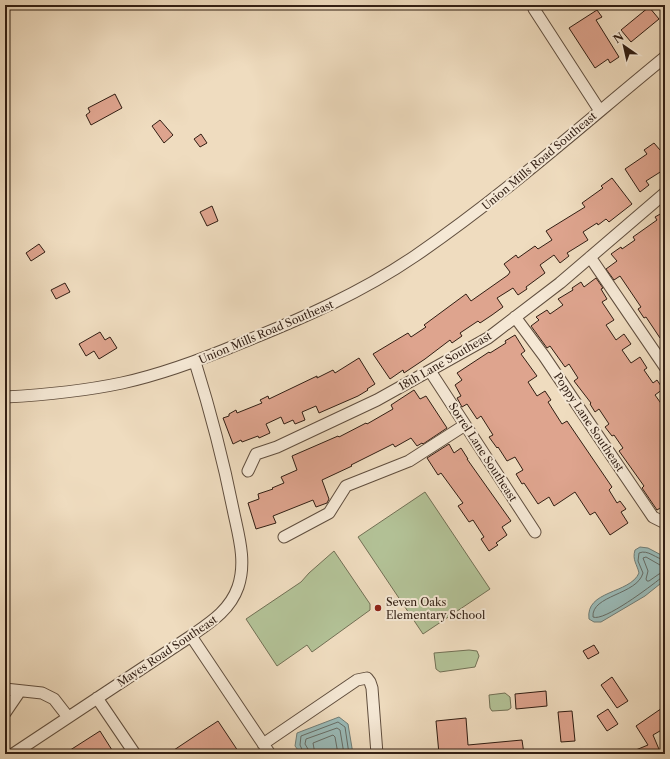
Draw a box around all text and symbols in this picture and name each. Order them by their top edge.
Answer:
north arrow [604,26,644,66]
text: N [611,29,627,46]
street label: Union Mills Road Southeast [479,109,599,213]
street label: Union Mills Road Southeast [196,297,336,367]
street label: 18th Lane Southeast [396,329,494,393]
street label: Poppy Lane Southeast [551,370,627,474]
street label: Sorrel Lane Southeast [446,400,520,504]
place label: Seven Oaks Elementary School [386,595,486,622]
marker: Seven Oaks Elementary School [373,603,383,613]
street label: Mayes Road Southeast [114,612,220,690]

